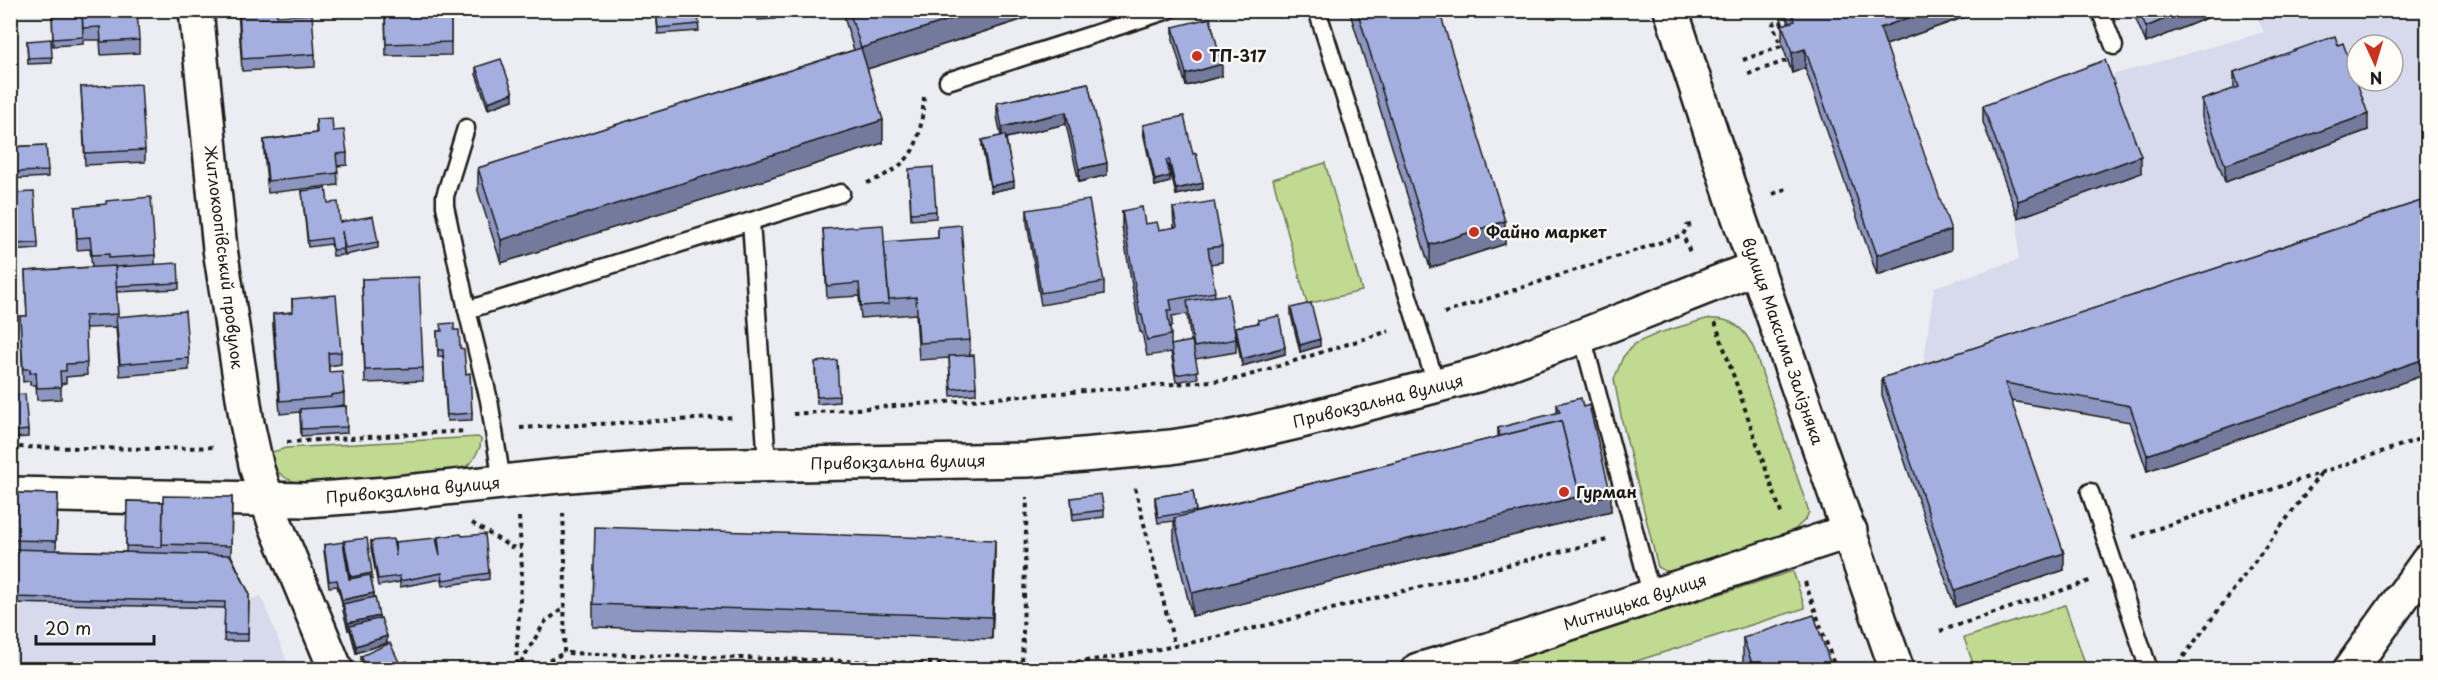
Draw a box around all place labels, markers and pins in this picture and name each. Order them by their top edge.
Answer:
place label: ТП-317 [1209,43,1266,67]
marker: ТП-317 [1190,49,1204,63]
place label: Файно маркет [1486,219,1607,243]
marker: Файно маркет [1467,225,1481,239]
place label: Гурман [1576,479,1637,503]
marker: Гурман [1557,485,1571,499]

